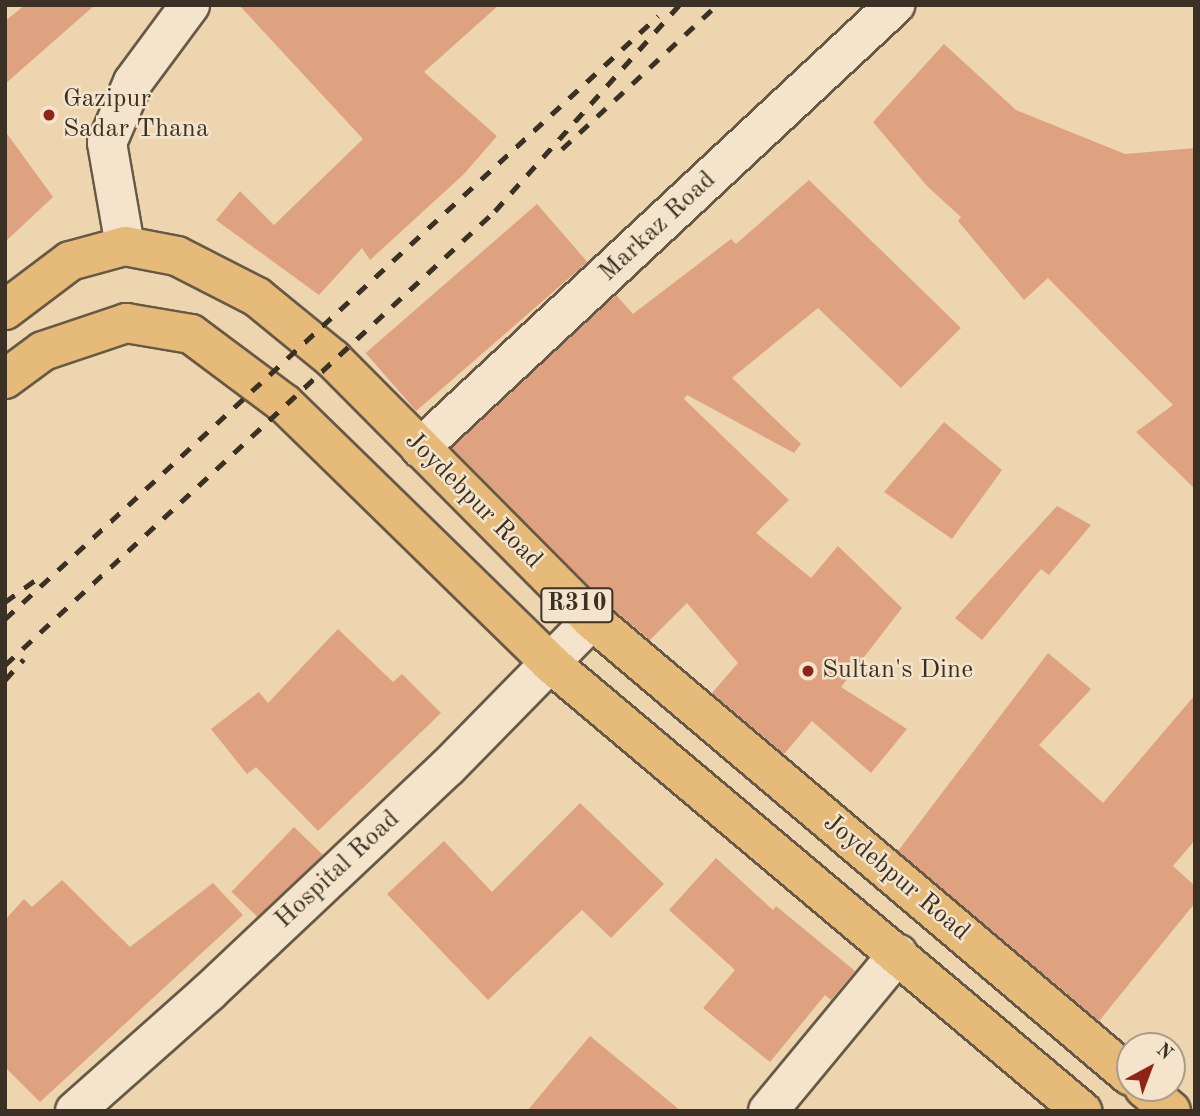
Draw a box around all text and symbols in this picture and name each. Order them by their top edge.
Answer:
place label: Gazipur Sadar Thana [63,84,209,146]
marker: Gazipur Sadar Thana [41,107,57,123]
street label: Markaz Road [593,165,723,289]
street label: Joydebpur Road [398,426,548,576]
road number: R310 [540,584,614,626]
place label: Sultan's Dine [822,655,973,687]
marker: Sultan's Dine [800,663,816,679]
street label: Hospital Road [269,804,407,936]
street label: Joydebpur Road [816,808,976,948]
north arrow [1116,1032,1186,1102]
text: N [1152,1040,1176,1064]

